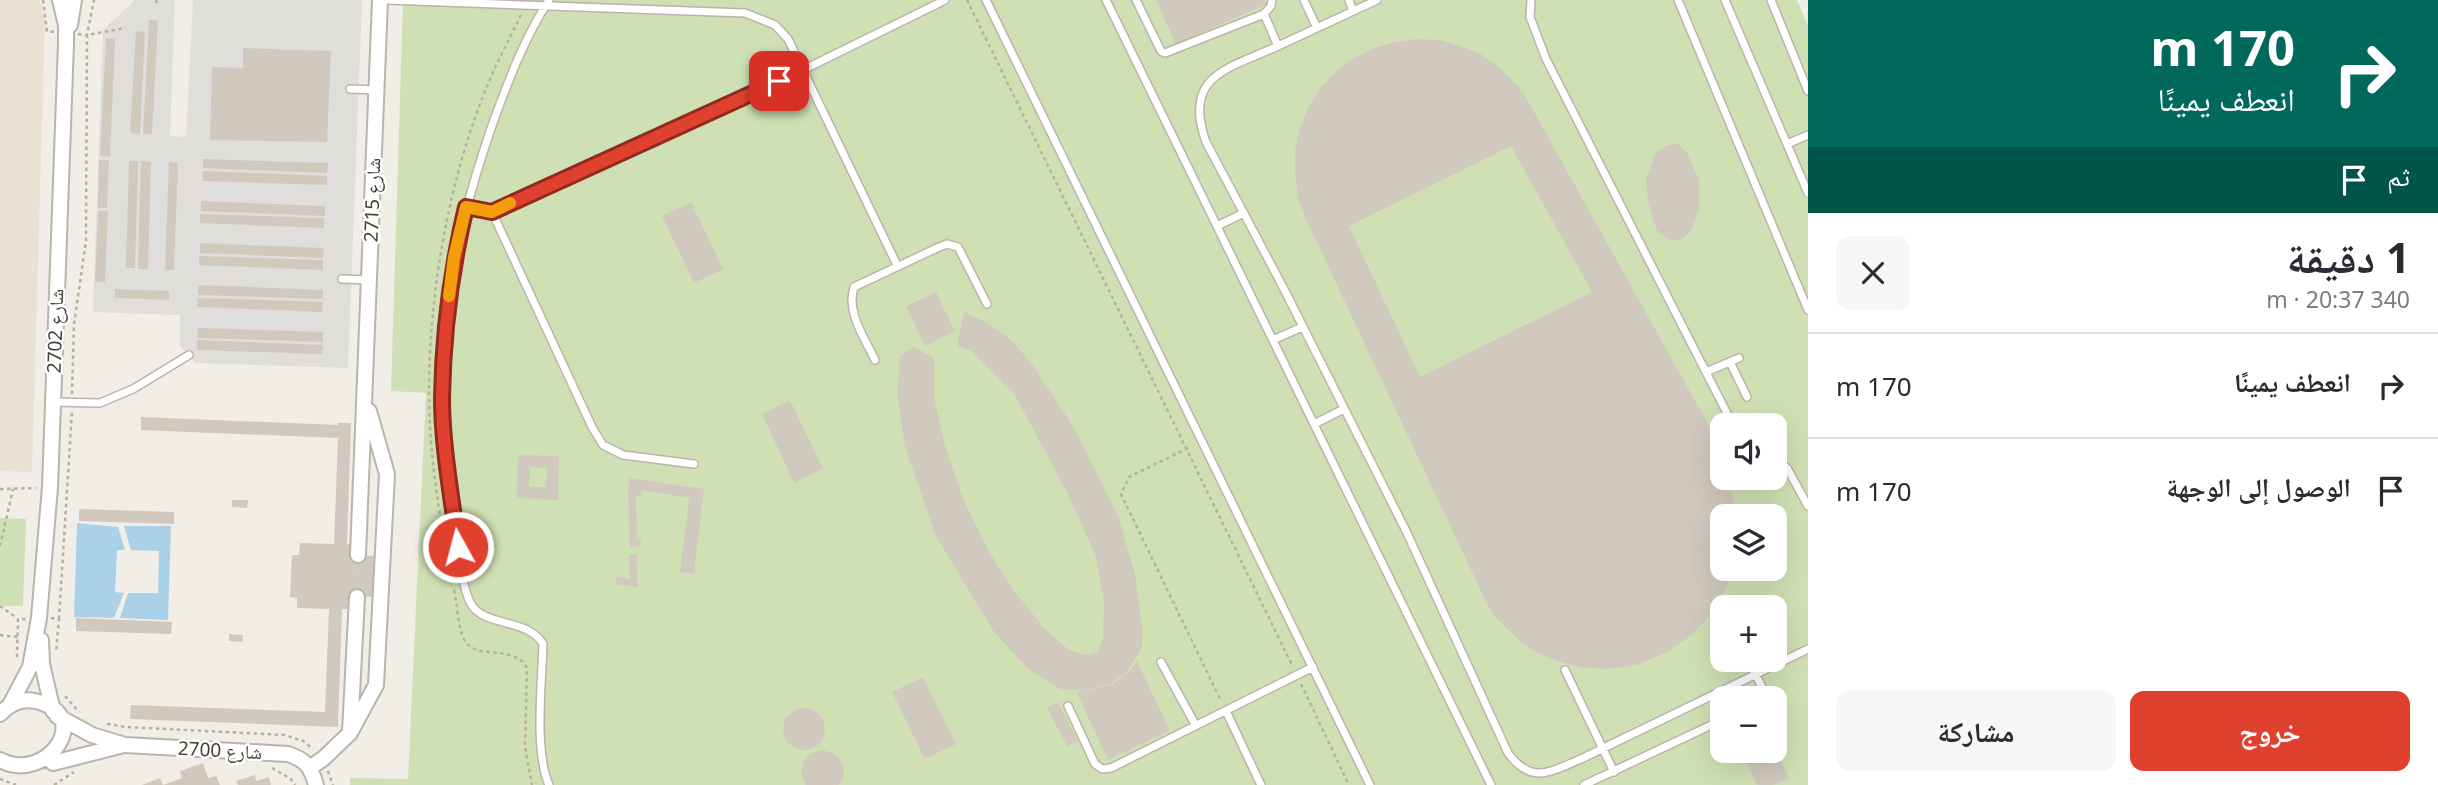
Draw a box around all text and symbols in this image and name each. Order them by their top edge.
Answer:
text: 170 m [2150,14,2295,80]
icon: right [2319,28,2410,119]
pin [749,51,809,111]
icon: arrive [760,62,798,100]
text: انعطف يمينًا [2158,77,2295,120]
street label: شارع 2715 [358,157,386,243]
text: ثم [2387,158,2410,194]
icon: arrive [2335,161,2373,199]
text: 1 دقيقة [2287,228,2410,285]
button: close [1836,236,1910,310]
text: 340 m · 20:37 [2266,283,2410,315]
street label: شارع 2702 [41,288,69,374]
text: انعطف يمينًا [2234,364,2351,400]
icon: right [2372,367,2410,405]
text: 170 m [1836,368,1912,404]
map controls [1710,413,1787,763]
button: sound [1710,413,1787,490]
text: الوصول إلى الوجهة [2167,469,2351,505]
icon: arrive [2372,472,2410,510]
text: 170 m [1836,473,1912,509]
button: layers [1710,504,1787,581]
position arrow [421,510,495,584]
button: + [1710,595,1787,672]
button: − [1710,686,1787,763]
button: مشاركة [1836,691,2116,771]
button: خروج [2130,691,2410,771]
street label: شارع 2700 [177,735,263,765]

